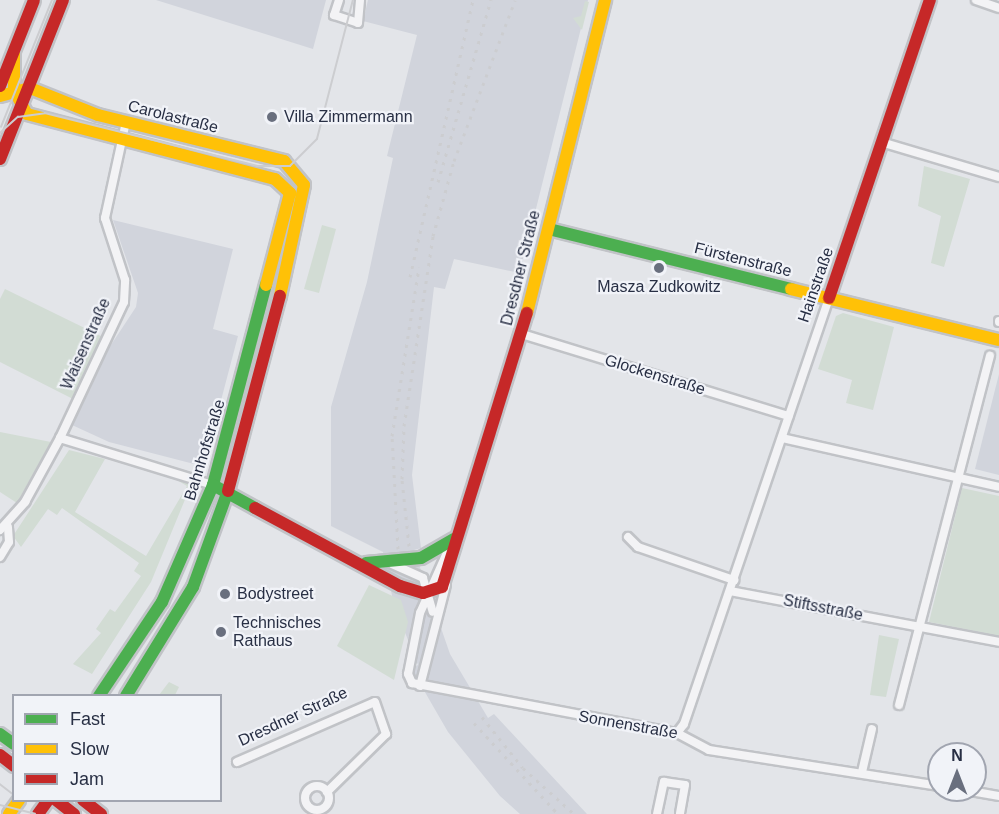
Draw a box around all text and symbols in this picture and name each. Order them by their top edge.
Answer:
street label: Carolastraße [126,96,220,138]
place label: Villa Zimmermann [284,107,413,127]
marker: Villa Zimmermann [265,110,279,124]
street label: Dresdner Straße [497,208,545,328]
street label: Fürstenstraße [692,239,794,281]
street label: Hainstraße [794,245,838,325]
marker: Masza Zudkowitz [652,261,666,275]
place label: Masza Zudkowitz [597,277,721,297]
street label: Waisenstraße [57,295,115,393]
street label: Glockenstraße [602,351,708,399]
street label: Bahnhofstraße [180,397,230,503]
place label: Bodystreet [237,584,313,604]
marker: Bodystreet [218,587,232,601]
street label: Stiftsstraße [781,591,865,625]
place label: Technisches Rathaus [233,613,321,651]
marker: Technisches Rathaus [214,625,228,639]
street label: Dresdner Straße [235,683,351,751]
legend [12,694,222,802]
street label: Sonnenstraße [577,707,679,743]
text: Fast [70,709,105,729]
text: Slow [70,739,109,759]
north arrow [927,742,987,802]
text: N [951,747,963,764]
text: Jam [70,769,104,789]

